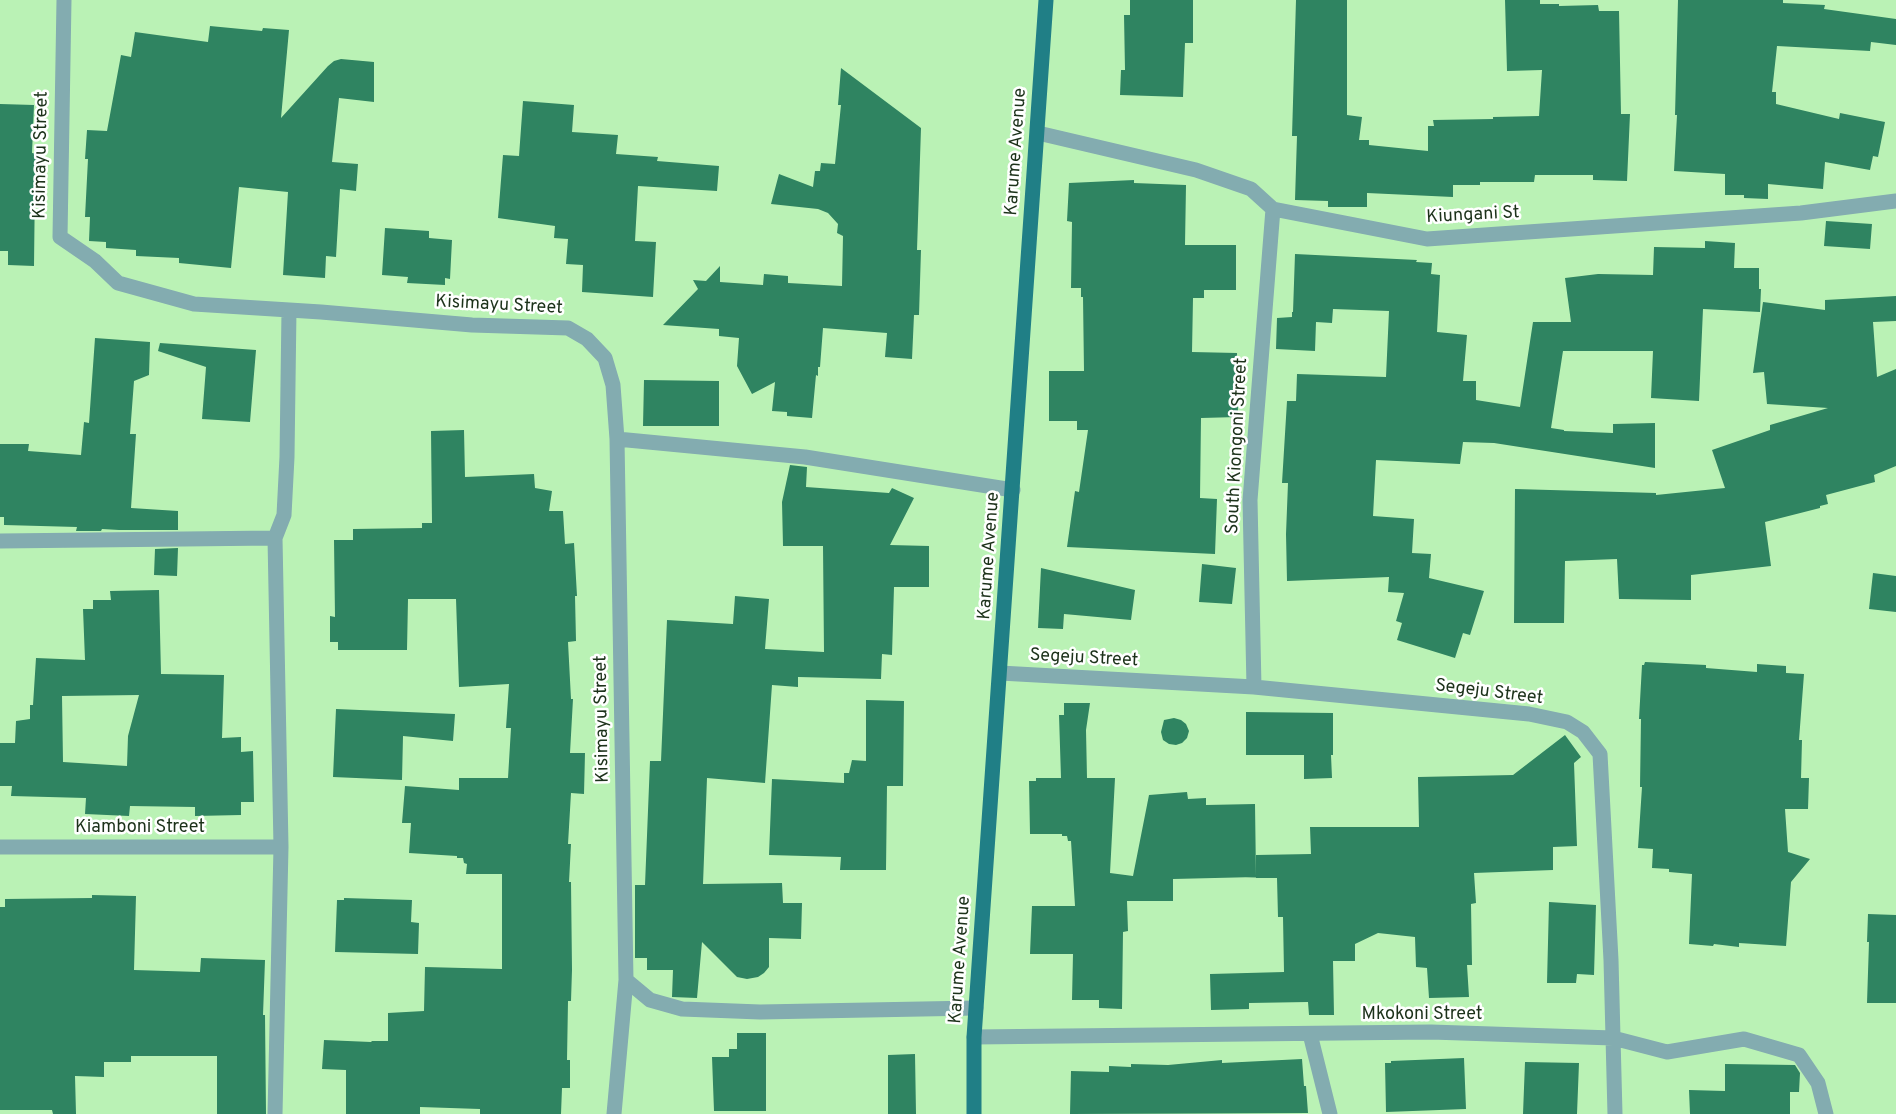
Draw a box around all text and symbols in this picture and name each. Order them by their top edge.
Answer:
street label: Karume Avenue [1002,87,1032,217]
street label: Kisimayu Street [30,91,54,219]
street label: Kiungani St [1426,203,1520,229]
street label: Kisimayu Street [435,292,563,320]
street label: South Kiongoni Street [1223,357,1253,535]
street label: Karume Avenue [975,491,1005,621]
street label: Segeju Street [1029,645,1139,673]
street label: Kisimayu Street [591,655,615,783]
street label: Segeju Street [1434,676,1544,710]
street label: Kiamboni Street [75,817,205,839]
street label: Karume Avenue [946,895,976,1025]
street label: Mkokoni Street [1362,1004,1482,1026]

